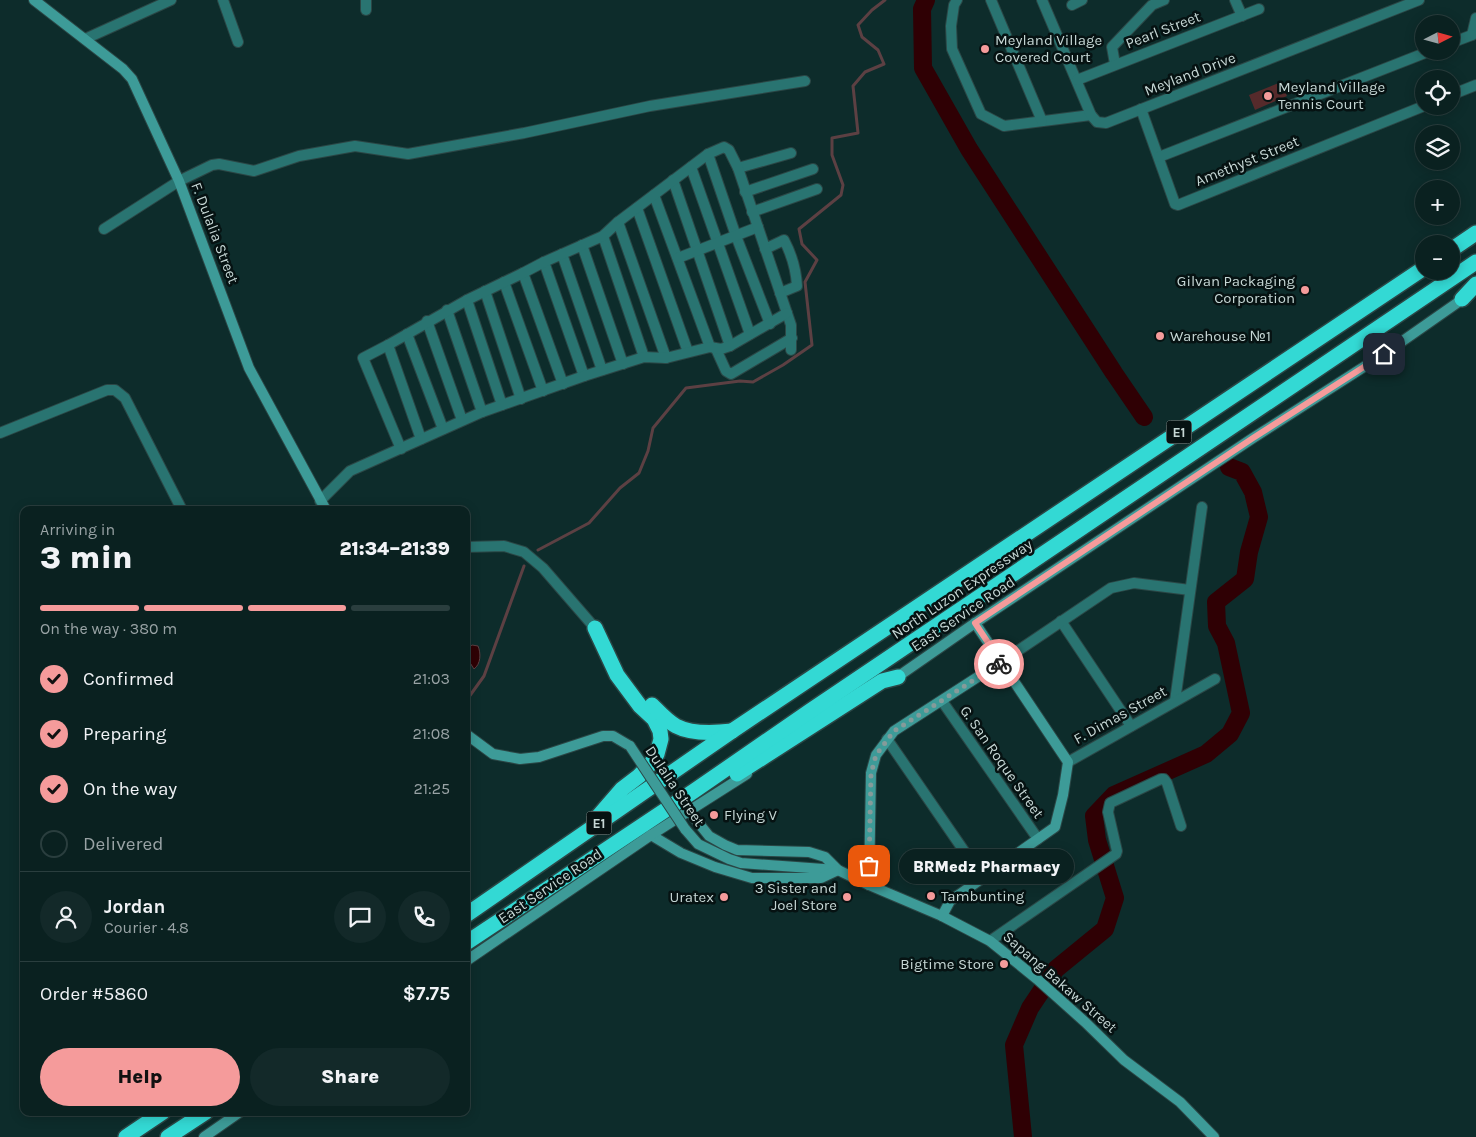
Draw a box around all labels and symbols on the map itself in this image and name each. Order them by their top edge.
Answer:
street label: Pearl Street [1123,7,1203,52]
north arrow [1415,15,1460,60]
place label: Meyland Village Covered Court [995,31,1102,66]
marker: Meyland Village Covered Court [979,43,991,55]
street label: Meyland Drive [1142,48,1238,100]
place label: Meyland Village Tennis Court [1278,78,1385,113]
marker: Meyland Village Tennis Court [1262,90,1274,102]
street label: Amethyst Street [1192,132,1302,190]
street label: F. Dulalia Street [187,180,243,287]
place label: Gilvan Packaging Corporation [1177,272,1296,307]
marker: Gilvan Packaging Corporation [1299,284,1311,296]
place label: Warehouse №1 [1170,327,1271,345]
marker: Warehouse №1 [1154,330,1166,342]
pin [1363,333,1405,375]
road number: E1 [1166,421,1192,444]
street label: North Luzon Expressway [888,535,1036,643]
street label: East Service Road [908,573,1018,655]
courier [974,639,1024,689]
street label: F. Dimas Street [1070,682,1170,748]
street label: G. San Roque Street [956,702,1048,822]
street label: Dulalia Street [642,742,709,830]
place label: Flying V [724,806,778,824]
marker: Flying V [708,809,720,821]
road number: E1 [586,811,612,834]
street label: East Service Road [495,845,605,927]
pin [848,845,890,887]
callout: BRMedz Pharmacy [899,848,1074,884]
place label: 3 Sister and Joel Store [755,879,837,914]
place label: Tambunting [941,887,1025,905]
place label: Uratex [670,888,714,906]
marker: Tambunting [925,890,937,902]
marker: Uratex [718,891,730,903]
marker: 3 Sister and Joel Store [841,891,853,903]
street label: Sapang Bakaw Street [999,928,1121,1037]
place label: Bigtime Store [900,955,994,973]
marker: Bigtime Store [998,958,1010,970]

